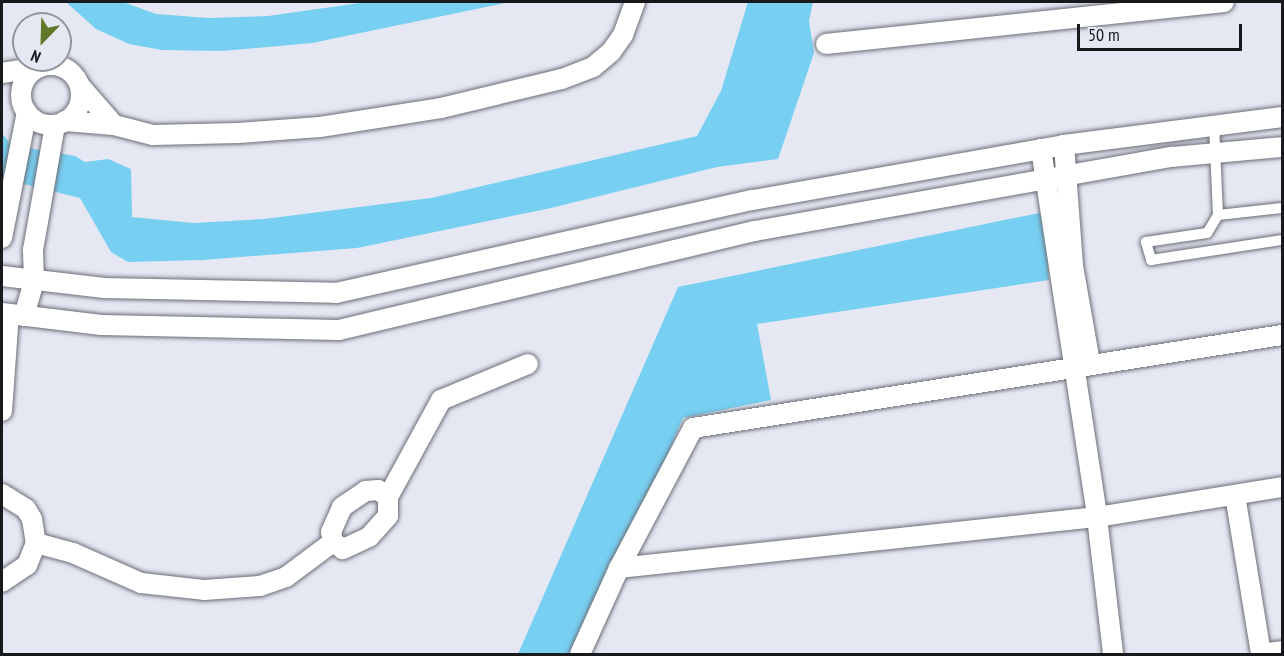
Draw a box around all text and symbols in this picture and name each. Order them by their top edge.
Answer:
north arrow [12,12,72,72]
scale bar [1080,12,1245,50]
text: 50 m [1088,23,1120,46]
text: N [28,46,44,68]

